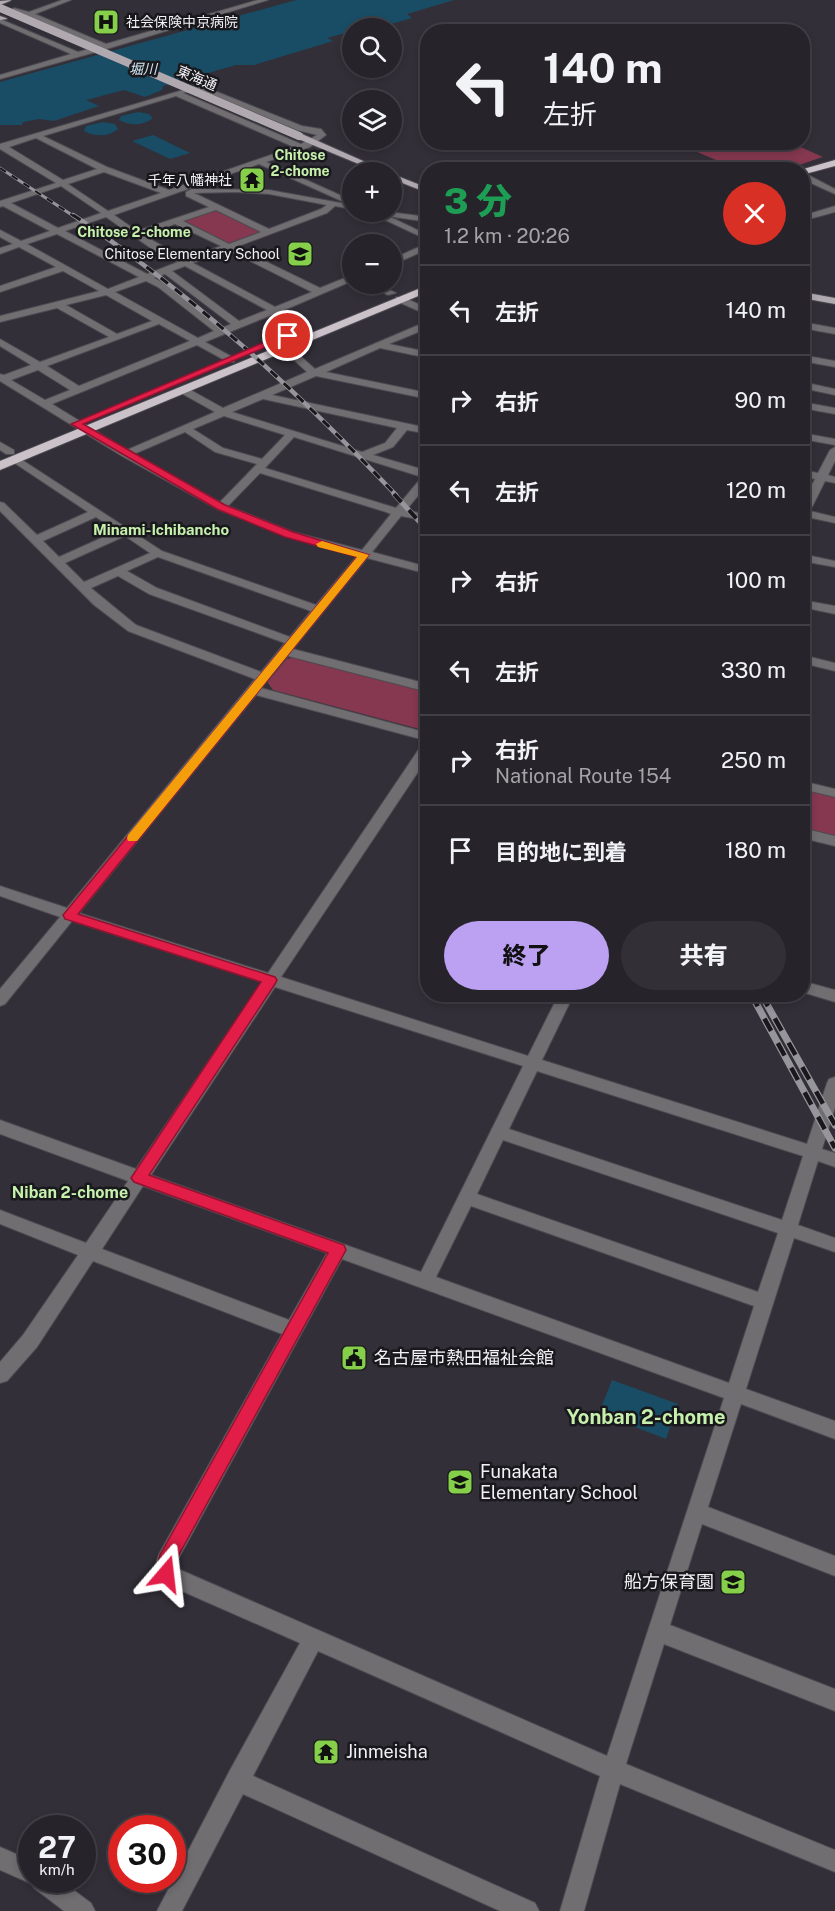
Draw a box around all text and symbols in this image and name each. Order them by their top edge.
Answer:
hospital icon: 社会保険中京病院 [91,7,121,37]
place label: 社会保険中京病院 [126,14,238,30]
map controls [342,18,402,294]
button: search [342,18,402,78]
text: 140 m [543,43,663,92]
icon: left [444,48,522,126]
water label: 堀川 [129,61,159,77]
street label: 東海通 [175,62,219,94]
button: layers [342,90,402,150]
text: 左折 [543,98,597,130]
district label: Chitose 2-chome [270,147,330,179]
button: + [342,162,402,222]
temple icon: 千年八幡神社 [237,165,267,195]
place label: 千年八幡神社 [148,172,232,188]
text: 3 分 [444,180,512,222]
button: close [723,182,786,245]
district label: Chitose 2-chome [77,224,191,240]
text: 1.2 km · 20:26 [444,224,570,248]
button: − [342,234,402,294]
school or university icon: Chitose Elementary School [285,239,315,269]
place label: Chitose Elementary School [105,246,280,262]
icon: left [444,294,477,327]
text: 140 m [725,297,786,323]
text: 左折 [495,299,539,325]
pin [262,310,313,361]
icon: arrive [271,319,304,352]
icon: right [444,384,477,417]
text: 90 m [735,387,786,413]
text: 右折 [495,389,539,415]
icon: left [444,474,477,507]
text: 120 m [726,477,786,503]
text: 左折 [495,479,539,505]
district label: Minami-Ichibancho [93,521,229,538]
icon: right [444,564,477,597]
text: 100 m [726,567,786,593]
text: 右折 [495,569,539,595]
icon: left [444,654,477,687]
text: 330 m [721,657,786,683]
text: 左折 [495,659,539,685]
text: 右折 [495,737,539,763]
icon: right [444,744,477,777]
text: 250 m [721,747,786,773]
text: National Route 154 [495,764,671,788]
icon: arrive [444,834,477,867]
text: 180 m [725,837,786,863]
text: 目的地に到着 [495,839,627,865]
button: 終了 [444,921,609,990]
button: 共有 [621,921,786,990]
district label: Niban 2-chome [12,1183,128,1202]
public building icon: 名古屋市熱田福祉会館 [339,1343,369,1373]
place label: 名古屋市熱田福祉会館 [374,1347,554,1368]
district label: Yonban 2-chome [566,1405,726,1429]
place label: Funakata Elementary School [480,1461,638,1503]
school or university icon: Funakata Elementary School [445,1467,475,1497]
position arrow [134,1542,198,1606]
school or university icon: 船方保育園 [718,1567,748,1597]
place label: 船方保育園 [624,1571,714,1592]
temple icon: Jinmeisha [311,1737,341,1767]
place label: Jinmeisha [346,1741,428,1762]
speed limit sign: 30 [108,1815,186,1893]
text: 27 [38,1829,76,1865]
text: km/h [39,1861,75,1878]

